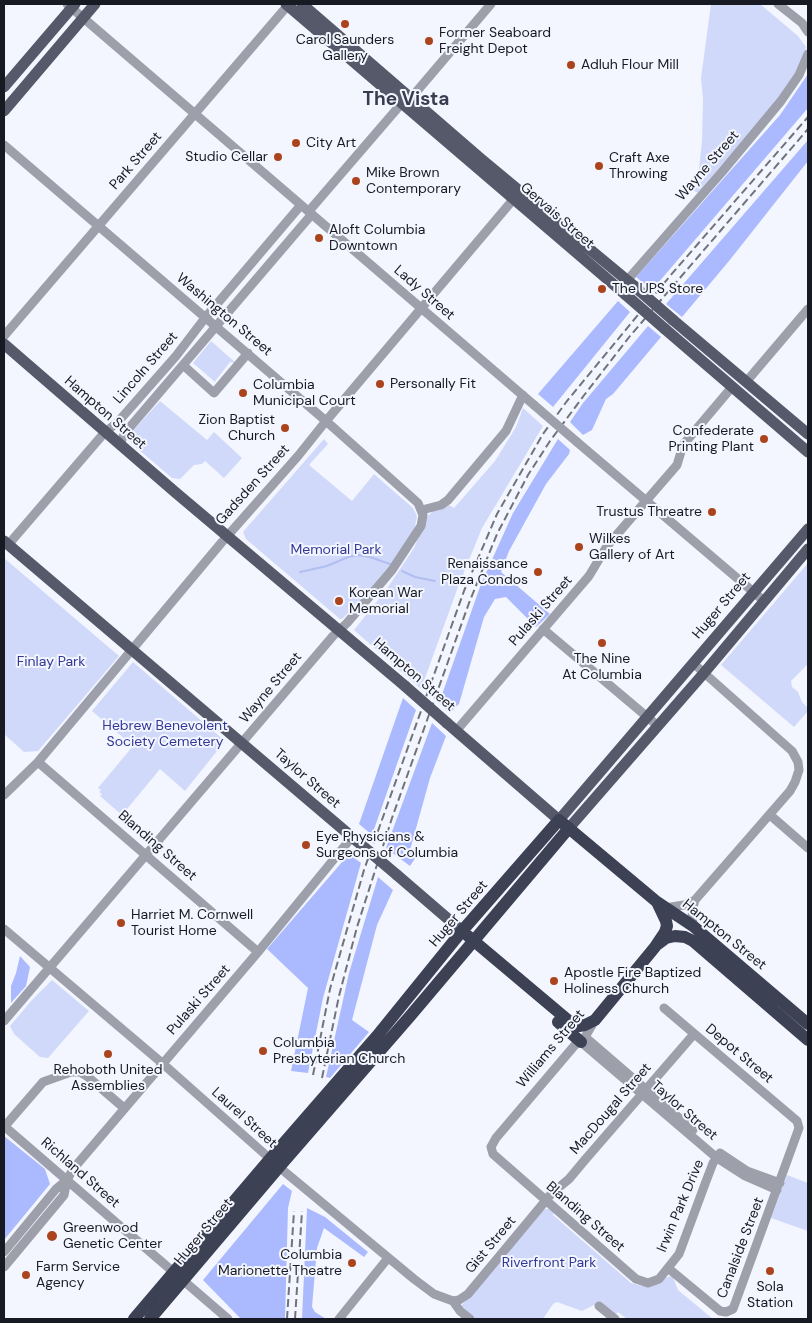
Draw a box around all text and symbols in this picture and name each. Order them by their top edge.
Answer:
marker: Carol Saunders Gallery [339,18,351,30]
place label: Former Seaboard Freight Depot [439,25,551,58]
place label: Carol Saunders Gallery [296,32,394,64]
marker: Former Seaboard Freight Depot [423,35,435,47]
place label: Adluh Flour Mill [581,57,679,73]
marker: Adluh Flour Mill [565,59,577,71]
district label: The Vista [363,89,449,111]
street label: Wayne Street [673,127,743,205]
street label: Park Street [106,129,166,193]
place label: City Art [306,135,356,151]
marker: City Art [290,137,302,149]
place label: Studio Cellar [185,149,268,165]
place label: Craft Axe Throwing [609,150,670,182]
marker: Studio Cellar [272,151,284,163]
marker: Craft Axe Throwing [593,160,605,172]
place label: Mike Brown Contemporary [366,165,461,198]
marker: Mike Brown Contemporary [350,175,362,187]
street label: Gervais Street [517,179,597,253]
place label: Aloft Columbia Downtown [329,222,425,254]
marker: Aloft Columbia Downtown [313,232,325,244]
street label: Lady Street [390,262,458,324]
street label: Washington Street [173,270,275,360]
place label: The UPS Store [612,281,703,297]
marker: The UPS Store [596,283,608,295]
street label: Lincoln Street [110,329,182,407]
street label: Hampton Street [61,373,149,453]
place label: Personally Fit [390,376,476,392]
place label: Columbia Municipal Court [253,377,356,410]
marker: Personally Fit [374,378,386,390]
marker: Columbia Municipal Court [237,387,249,399]
place label: Zion Baptist Church [198,412,275,444]
marker: Zion Baptist Church [279,422,291,434]
place label: Confederate Printing Plant [669,423,754,456]
marker: Confederate Printing Plant [758,433,770,445]
street label: Gadsden Street [213,441,293,529]
place label: Trustus Threatre [596,504,702,520]
marker: Trustus Threatre [706,506,718,518]
place label: Wilkes Gallery of Art [589,531,675,564]
marker: Wilkes Gallery of Art [573,541,585,553]
park label: Memorial Park [290,542,382,558]
place label: Renaissance Plaza Condos [441,556,528,588]
marker: Renaissance Plaza Condos [532,566,544,578]
street label: Huger Street [689,569,755,643]
street label: Pulaski Street [506,572,576,650]
place label: Korean War Memorial [349,585,423,618]
marker: Korean War Memorial [333,595,345,607]
street label: Hampton Street [370,635,458,715]
marker: The Nine At Columbia [596,637,608,649]
street label: Wayne Street [236,649,306,727]
place label: The Nine At Columbia [562,651,642,684]
park label: Finlay Park [17,654,85,670]
park label: Hebrew Benevolent Society Cemetery [102,718,228,750]
street label: Taylor Street [271,746,343,812]
street label: Blanding Street [114,807,200,885]
place label: Eye Physicians & Surgeons of Columbia [316,829,458,862]
marker: Eye Physicians & Surgeons of Columbia [300,839,312,851]
street label: Huger Street [426,877,492,951]
street label: Hampton Street [679,896,769,974]
place label: Harriet M. Cornwell Tourist Home [131,907,253,940]
marker: Harriet M. Cornwell Tourist Home [115,917,127,929]
street label: Pulaski Street [164,961,234,1039]
place label: Apostle Fire Baptized Holiness Church [564,965,701,998]
marker: Apostle Fire Baptized Holiness Church [548,975,560,987]
street label: Williams Street [513,1006,589,1092]
street label: Depot Street [702,1021,776,1087]
place label: Columbia Presbyterian Church [273,1035,405,1068]
marker: Columbia Presbyterian Church [257,1045,269,1057]
marker: Rehoboth United Assemblies [102,1048,114,1060]
street label: MacDougal Street [567,1060,655,1158]
place label: Rehoboth United Assemblies [54,1062,162,1094]
street label: Taylor Street [648,1078,720,1144]
street label: Laurel Street [208,1084,280,1152]
street label: Richland Street [37,1134,123,1212]
street label: Irwin Park Drive [654,1157,708,1255]
street label: Blanding Street [542,1178,628,1256]
street label: Huger Street [171,1195,237,1269]
street label: Canalside Street [714,1195,768,1301]
street label: Gist Street [462,1213,520,1277]
place label: Greenwood Genetic Center [63,1220,162,1252]
marker: Greenwood Genetic Center [45,1229,59,1243]
place label: Columbia Marionette Theatre [218,1247,342,1280]
park label: Riverfront Park [502,1255,596,1271]
marker: Columbia Marionette Theatre [346,1257,358,1269]
place label: Farm Service Agency [36,1259,120,1292]
marker: Sola Station [764,1265,776,1277]
marker: Farm Service Agency [20,1269,32,1281]
place label: Sola Station [747,1279,793,1311]

